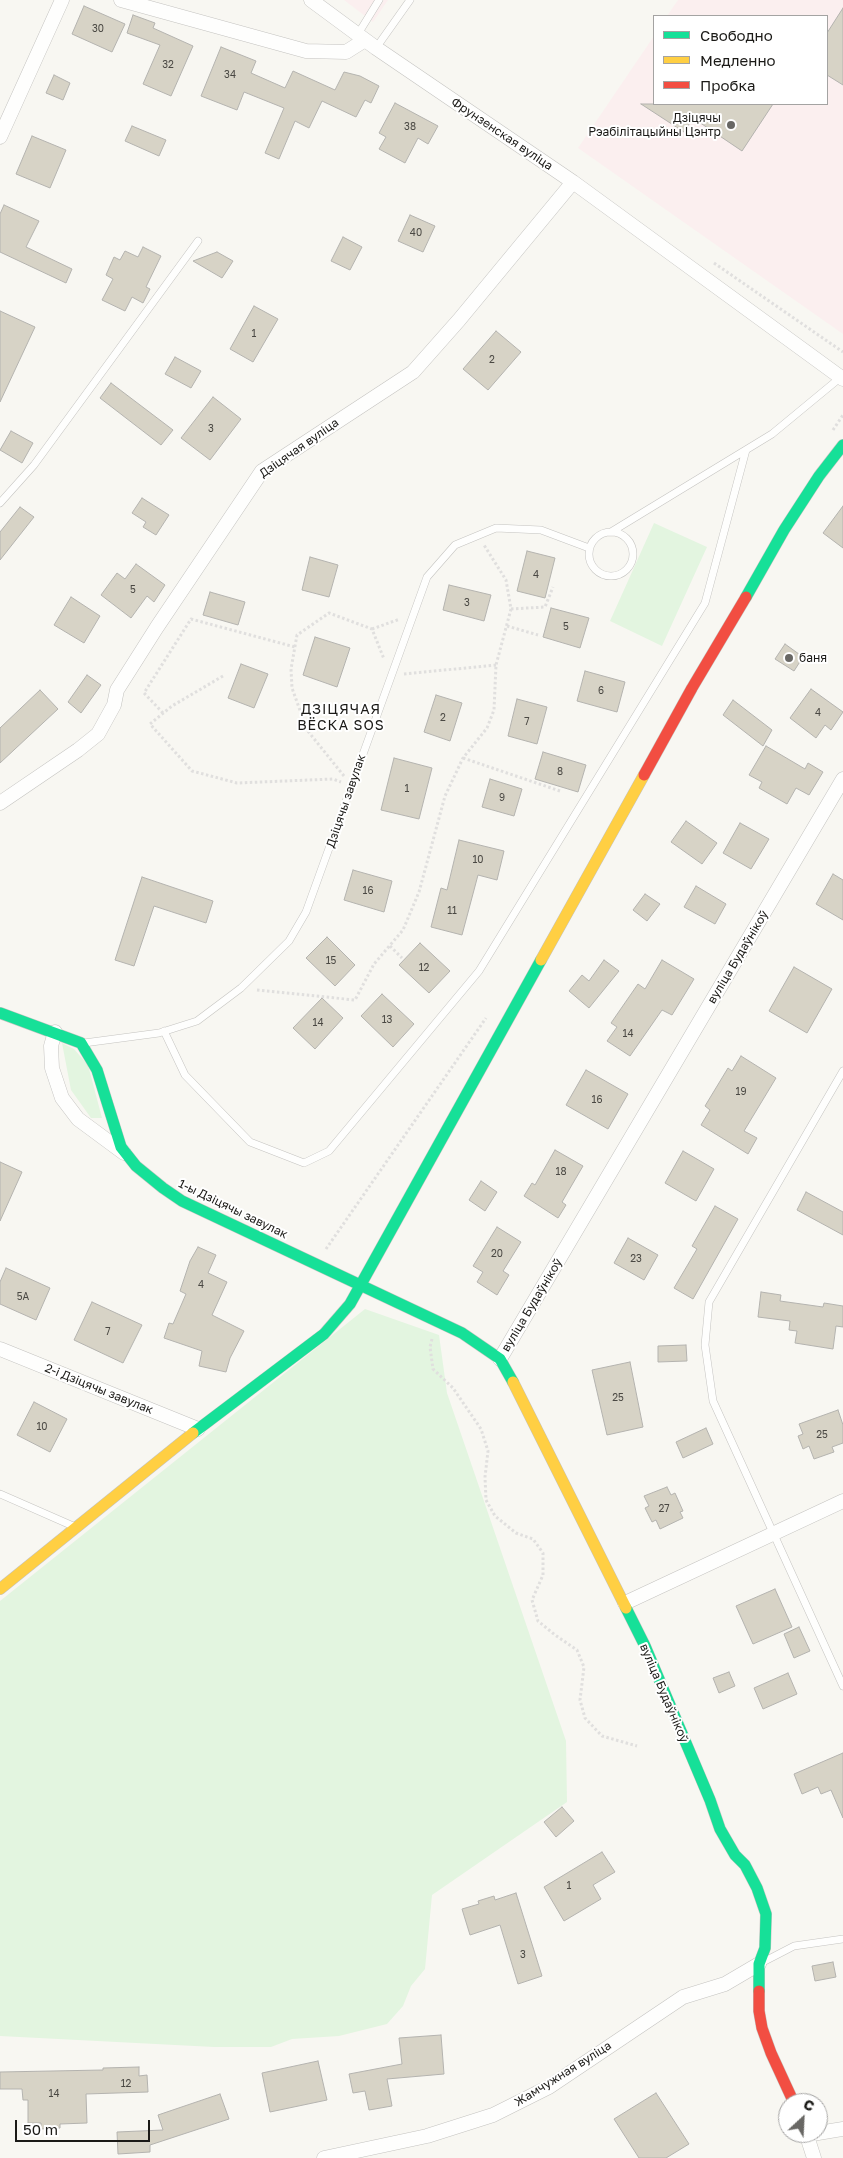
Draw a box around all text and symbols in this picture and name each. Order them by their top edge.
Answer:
legend [653,15,828,105]
house number: 30 [92,23,104,35]
text: Свободно [700,26,773,44]
text: Медленно [700,51,776,69]
house number: 32 [162,59,174,71]
house number: 34 [224,69,236,81]
text: Пробка [700,76,755,94]
street label: Фрунзенская вуліца [448,95,556,173]
place label: Дзіцячы Рэабілітацыйны Цэнтр [588,111,721,139]
marker: Дзіцячы Рэабілітацыйны Цэнтр [725,119,737,131]
house number: 38 [404,121,416,133]
house number: 40 [410,227,422,239]
house number: 1 [252,328,256,340]
house number: 2 [489,354,495,366]
street label: Дзіцячая вуліца [257,415,341,481]
house number: 3 [208,423,214,435]
house number: 4 [533,569,539,581]
house number: 5 [130,584,136,596]
house number: 3 [464,597,470,609]
house number: 5 [563,621,569,633]
place label: баня [799,651,827,665]
marker: баня [783,652,795,664]
house number: 6 [598,685,604,697]
district label: ДЗІЦЯЧАЯ ВЁСКА SOS [296,702,386,734]
house number: 4 [815,707,821,719]
house number: 2 [440,712,446,724]
house number: 7 [524,716,530,728]
street label: Дзіцячы завулак [323,752,369,850]
house number: 8 [557,766,563,778]
house number: 1 [405,783,409,795]
house number: 9 [499,792,505,804]
house number: 10 [472,854,484,866]
house number: 16 [363,885,373,897]
house number: 11 [447,905,457,917]
street label: вуліца Будаўнікоў [705,908,771,1006]
house number: 15 [326,955,336,967]
house number: 12 [419,962,429,974]
house number: 13 [382,1014,392,1026]
house number: 14 [313,1017,323,1029]
house number: 14 [623,1028,633,1040]
house number: 19 [736,1086,746,1098]
house number: 16 [592,1094,602,1106]
house number: 18 [556,1166,566,1178]
street label: 1-ы Дзіцячы завулак [176,1176,290,1242]
house number: 20 [491,1248,503,1260]
house number: 23 [630,1253,642,1265]
street label: вуліца Будаўнікоў [499,1256,565,1354]
house number: 4 [198,1279,204,1291]
house number: 5А [17,1291,29,1303]
house number: 7 [105,1326,111,1338]
street label: 2-і Дзіцячы завулак [43,1361,155,1417]
house number: 25 [612,1392,624,1404]
house number: 10 [36,1421,48,1433]
house number: 25 [816,1429,828,1441]
house number: 27 [658,1503,670,1515]
street label: вуліца Будаўнікоў [637,1641,691,1745]
house number: 1 [567,1880,571,1892]
house number: 3 [520,1949,526,1961]
street label: Жамчужная вуліца [512,2038,614,2110]
house number: 12 [121,2078,131,2090]
house number: 14 [49,2088,59,2100]
north arrow [778,2093,828,2143]
text: С [801,2095,817,2115]
scale bar [18,2110,152,2142]
text: 50 m [23,2120,58,2138]

